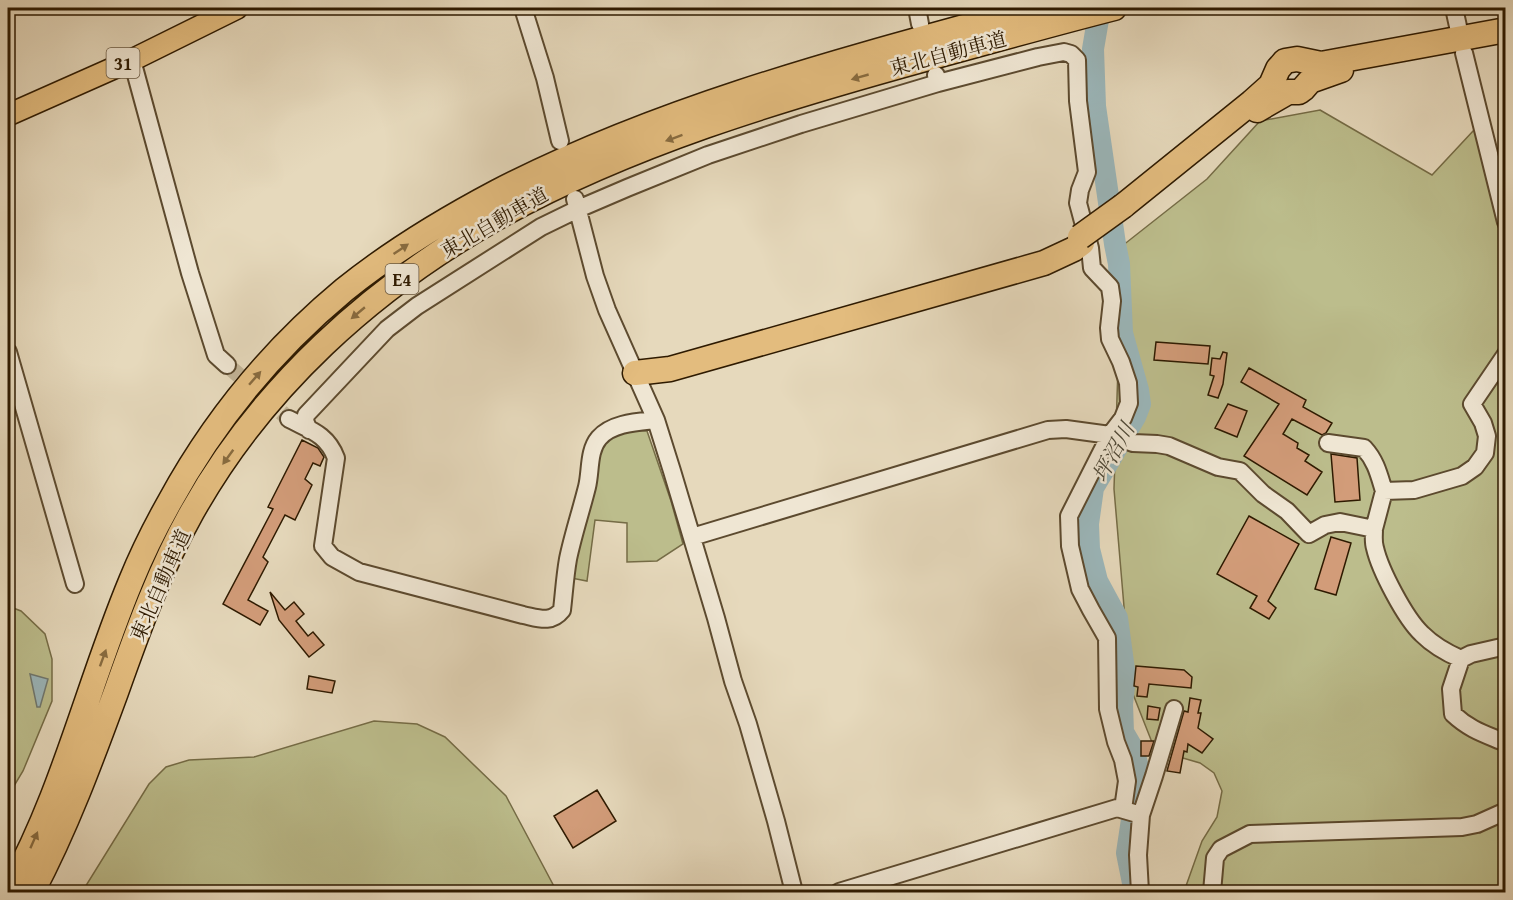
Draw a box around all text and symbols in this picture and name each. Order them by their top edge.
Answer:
street label: 東北自動車道 [886,23,1010,83]
road number: 31 [106,48,140,78]
one-way arrow [851,73,869,83]
one-way arrow [665,133,683,143]
street label: 東北自動車道 [435,179,553,265]
one-way arrow [392,243,408,255]
road number: E4 [386,264,418,294]
one-way arrow [351,306,366,319]
one-way arrow [249,370,262,386]
water label: 坪沼川 [1084,415,1143,487]
one-way arrow [222,449,234,464]
street label: 東北自動車道 [122,524,198,646]
one-way arrow [98,649,108,667]
one-way arrow [29,832,38,849]

